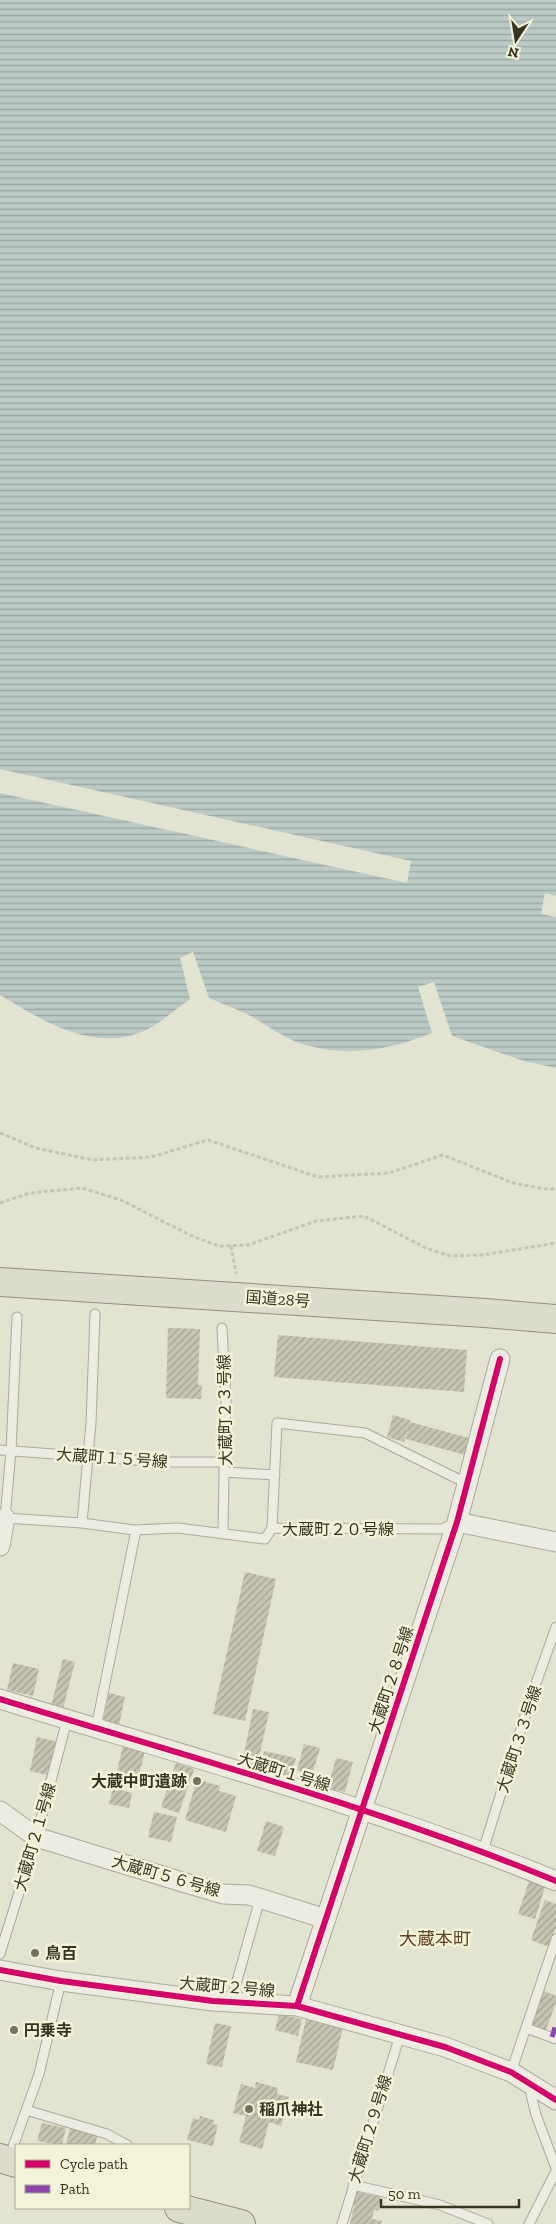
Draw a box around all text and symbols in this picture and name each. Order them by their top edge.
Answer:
north arrow [491,15,541,65]
text: N [506,43,520,62]
street label: 国道28号 [245,1287,311,1311]
street label: 大蔵町２３号線 [215,1354,235,1466]
street label: 大蔵町１５号線 [55,1445,169,1471]
street label: 大蔵町２０号線 [282,1520,394,1539]
street label: 大蔵町２８号線 [365,1624,417,1736]
street label: 大蔵町３３号線 [493,1683,545,1795]
street label: 大蔵町１号線 [235,1749,333,1795]
place label: 大蔵中町遺跡 [91,1772,187,1791]
marker: 大蔵中町遺跡 [191,1775,203,1787]
street label: 大蔵町２１号線 [10,1781,60,1893]
street label: 大蔵町５６号線 [110,1851,222,1901]
district label: 大蔵本町 [399,1928,471,1950]
place label: 鳥百 [45,1944,77,1963]
marker: 鳥百 [29,1947,41,1959]
street label: 大蔵町２号線 [178,1973,276,2001]
place label: 円乗寺 [24,2021,72,2040]
marker: 円乗寺 [8,2024,20,2036]
street label: 大蔵町２９号線 [345,2073,395,2185]
place label: 稲爪神社 [259,2100,323,2119]
marker: 稲爪神社 [243,2103,255,2115]
legend [15,2144,190,2209]
text: Cycle path [60,2155,129,2173]
scale bar [381,2176,518,2208]
text: Path [60,2180,90,2198]
text: 50 m [388,2185,421,2203]

